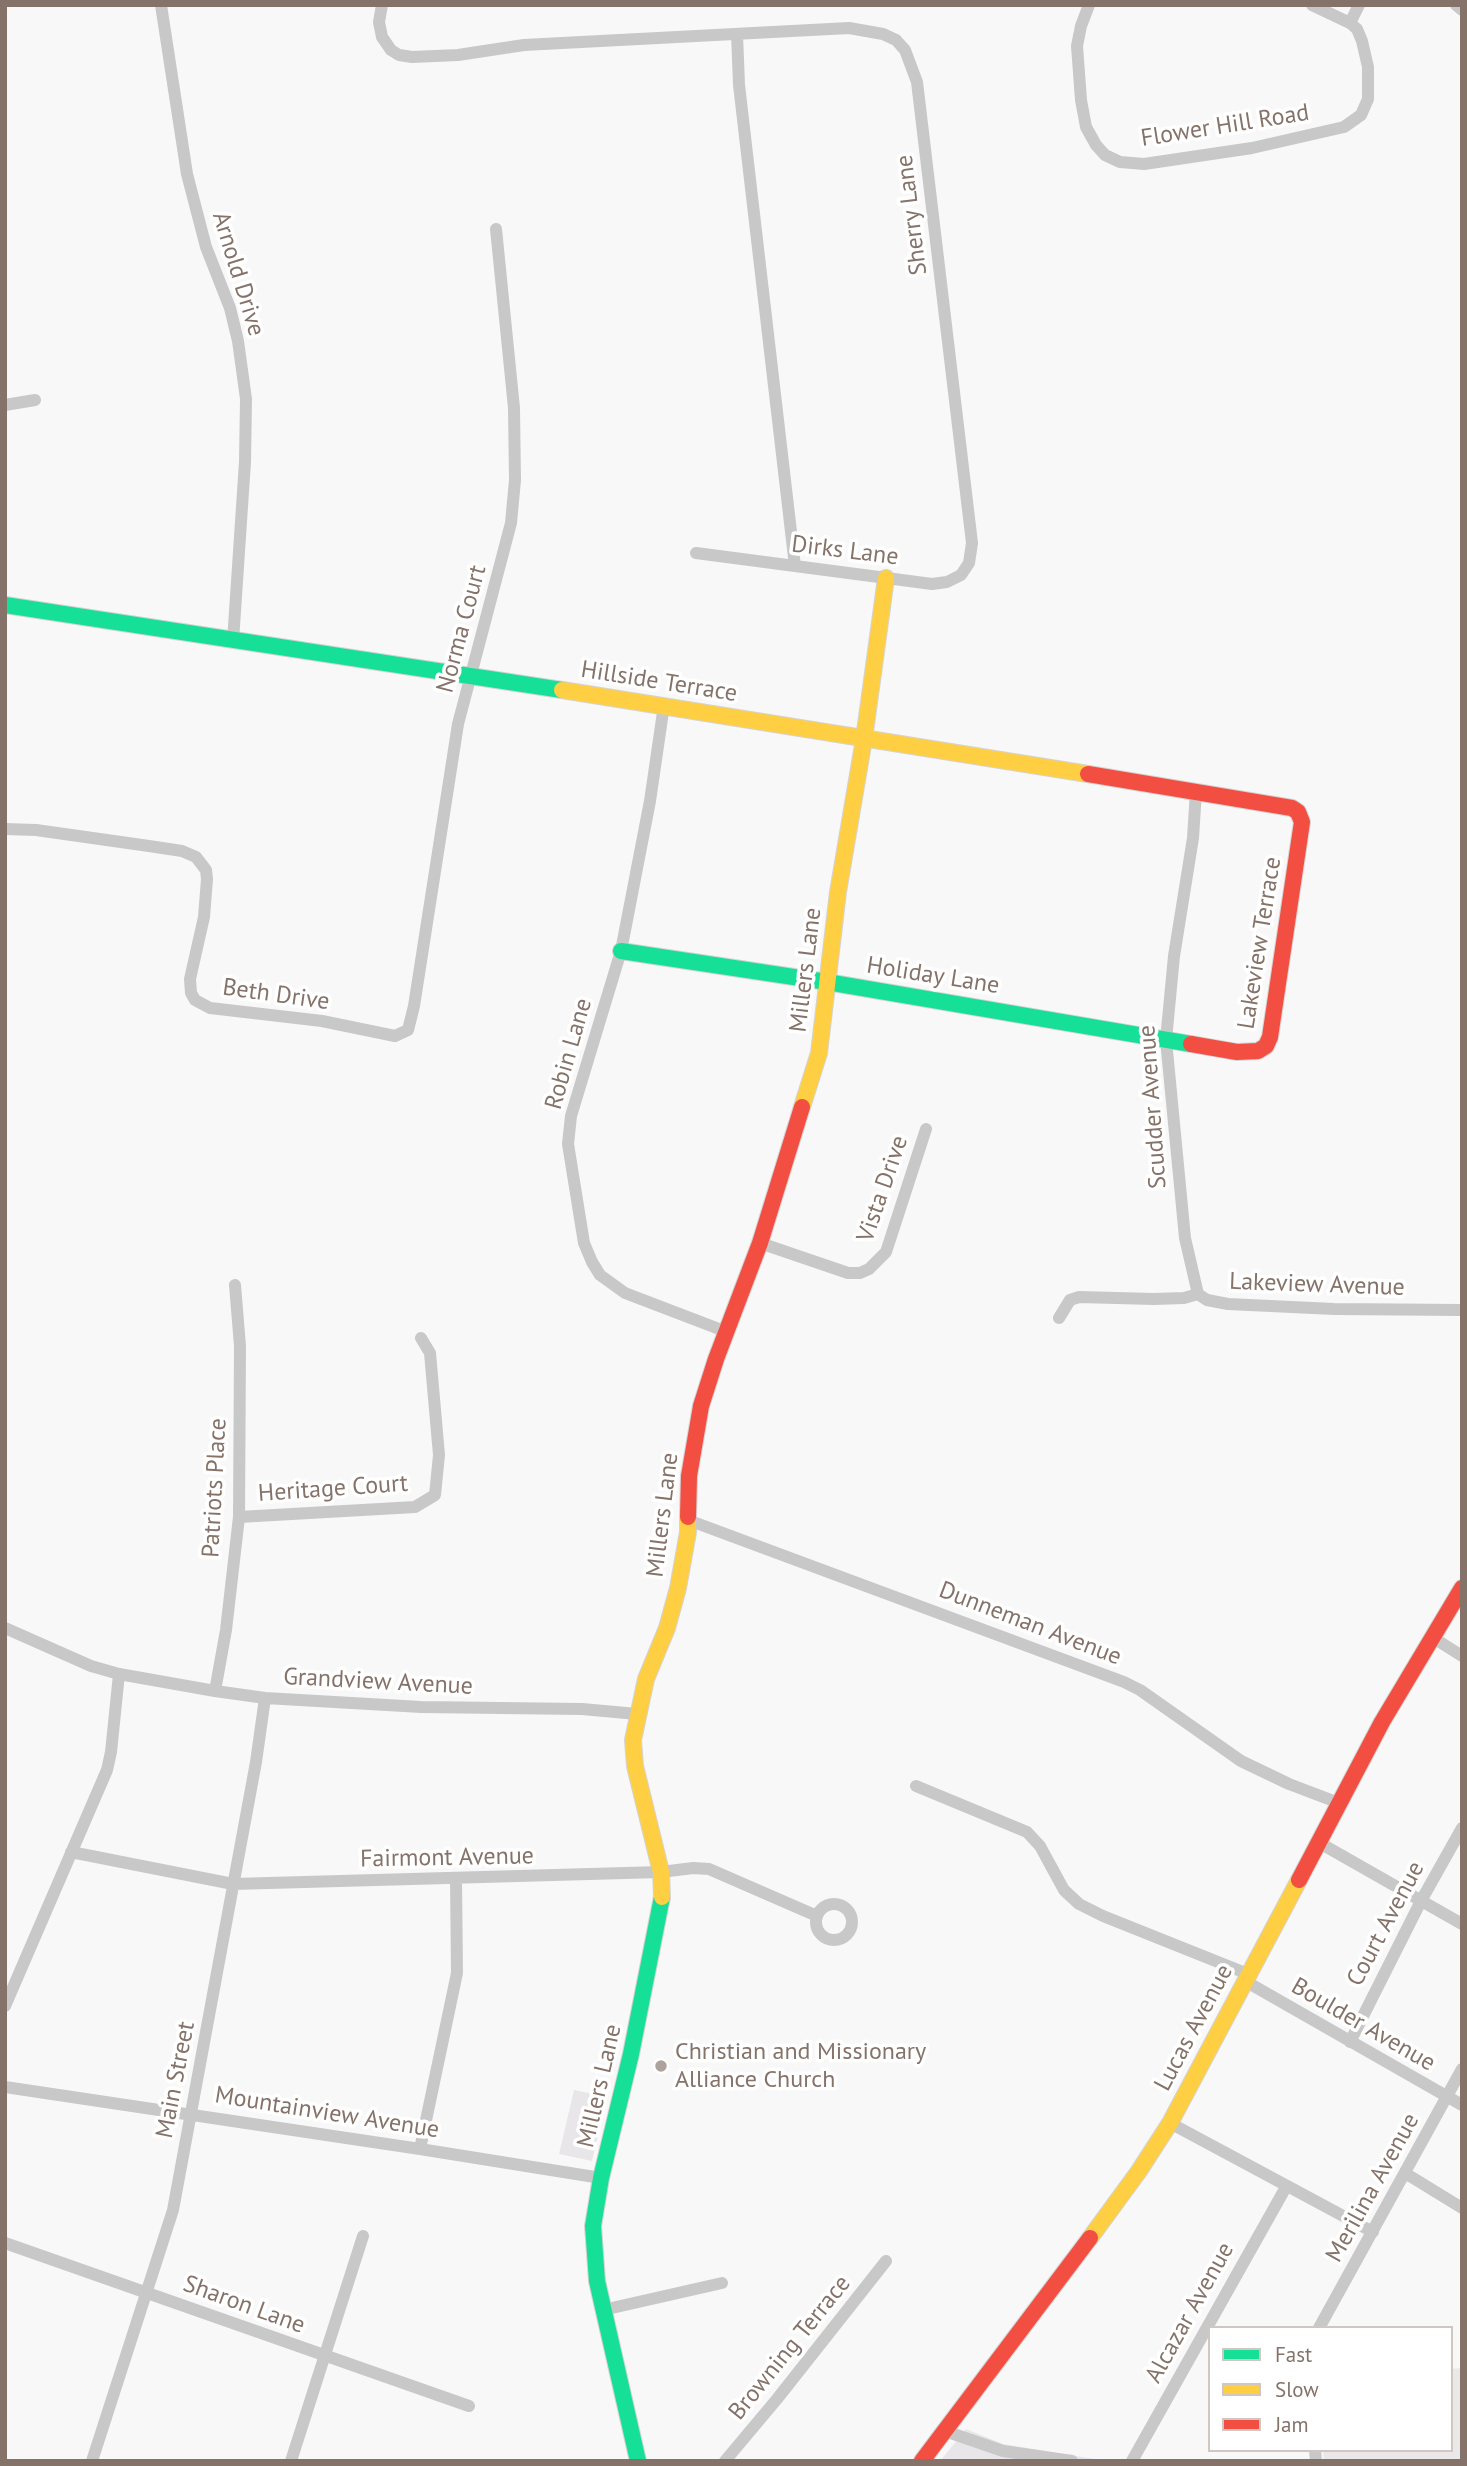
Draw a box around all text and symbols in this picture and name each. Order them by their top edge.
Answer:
street label: Flower Hill Road [1139,98,1311,154]
street label: Sherry Lane [890,153,934,277]
street label: Arnold Drive [205,208,271,340]
street label: Dirks Lane [790,530,900,572]
street label: Norma Court [431,562,493,696]
street label: Hillside Terrace [579,655,739,709]
street label: Lakeview Terrace [1232,855,1288,1031]
street label: Millers Lane [784,906,828,1034]
street label: Holiday Lane [865,951,1001,1001]
street label: Beth Drive [221,973,331,1017]
street label: Robin Lane [539,995,599,1113]
street label: Scudder Avenue [1133,1024,1173,1190]
street label: Vista Drive [851,1132,915,1246]
street label: Lakeview Avenue [1229,1268,1405,1302]
street label: Patriots Place [197,1418,233,1558]
street label: Millers Lane [641,1451,685,1579]
street label: Heritage Court [257,1469,409,1509]
street label: Dunneman Avenue [935,1576,1125,1672]
street label: Grandview Avenue [283,1663,473,1701]
street label: Fairmont Avenue [360,1842,534,1874]
street label: Court Avenue [1341,1857,1431,1991]
street label: Lucas Avenue [1149,1960,1239,2096]
street label: Boulder Avenue [1286,1972,1440,2078]
street label: Main Street [151,2019,201,2141]
street label: Millers Lane [572,2022,628,2150]
place label: Christian and Missionary Alliance Church [675,2038,926,2094]
marker: Christian and Missionary Alliance Church [653,2058,669,2074]
street label: Mountainview Avenue [213,2081,441,2145]
street label: Merilina Avenue [1320,2109,1426,2267]
street label: Alcazar Avenue [1140,2238,1240,2388]
street label: Sharon Lane [179,2270,309,2340]
street label: Browning Terrace [723,2270,857,2426]
legend [1208,2326,1453,2452]
text: Fast [1275,2341,1312,2368]
text: Slow [1275,2376,1319,2403]
text: Jam [1275,2411,1309,2438]

